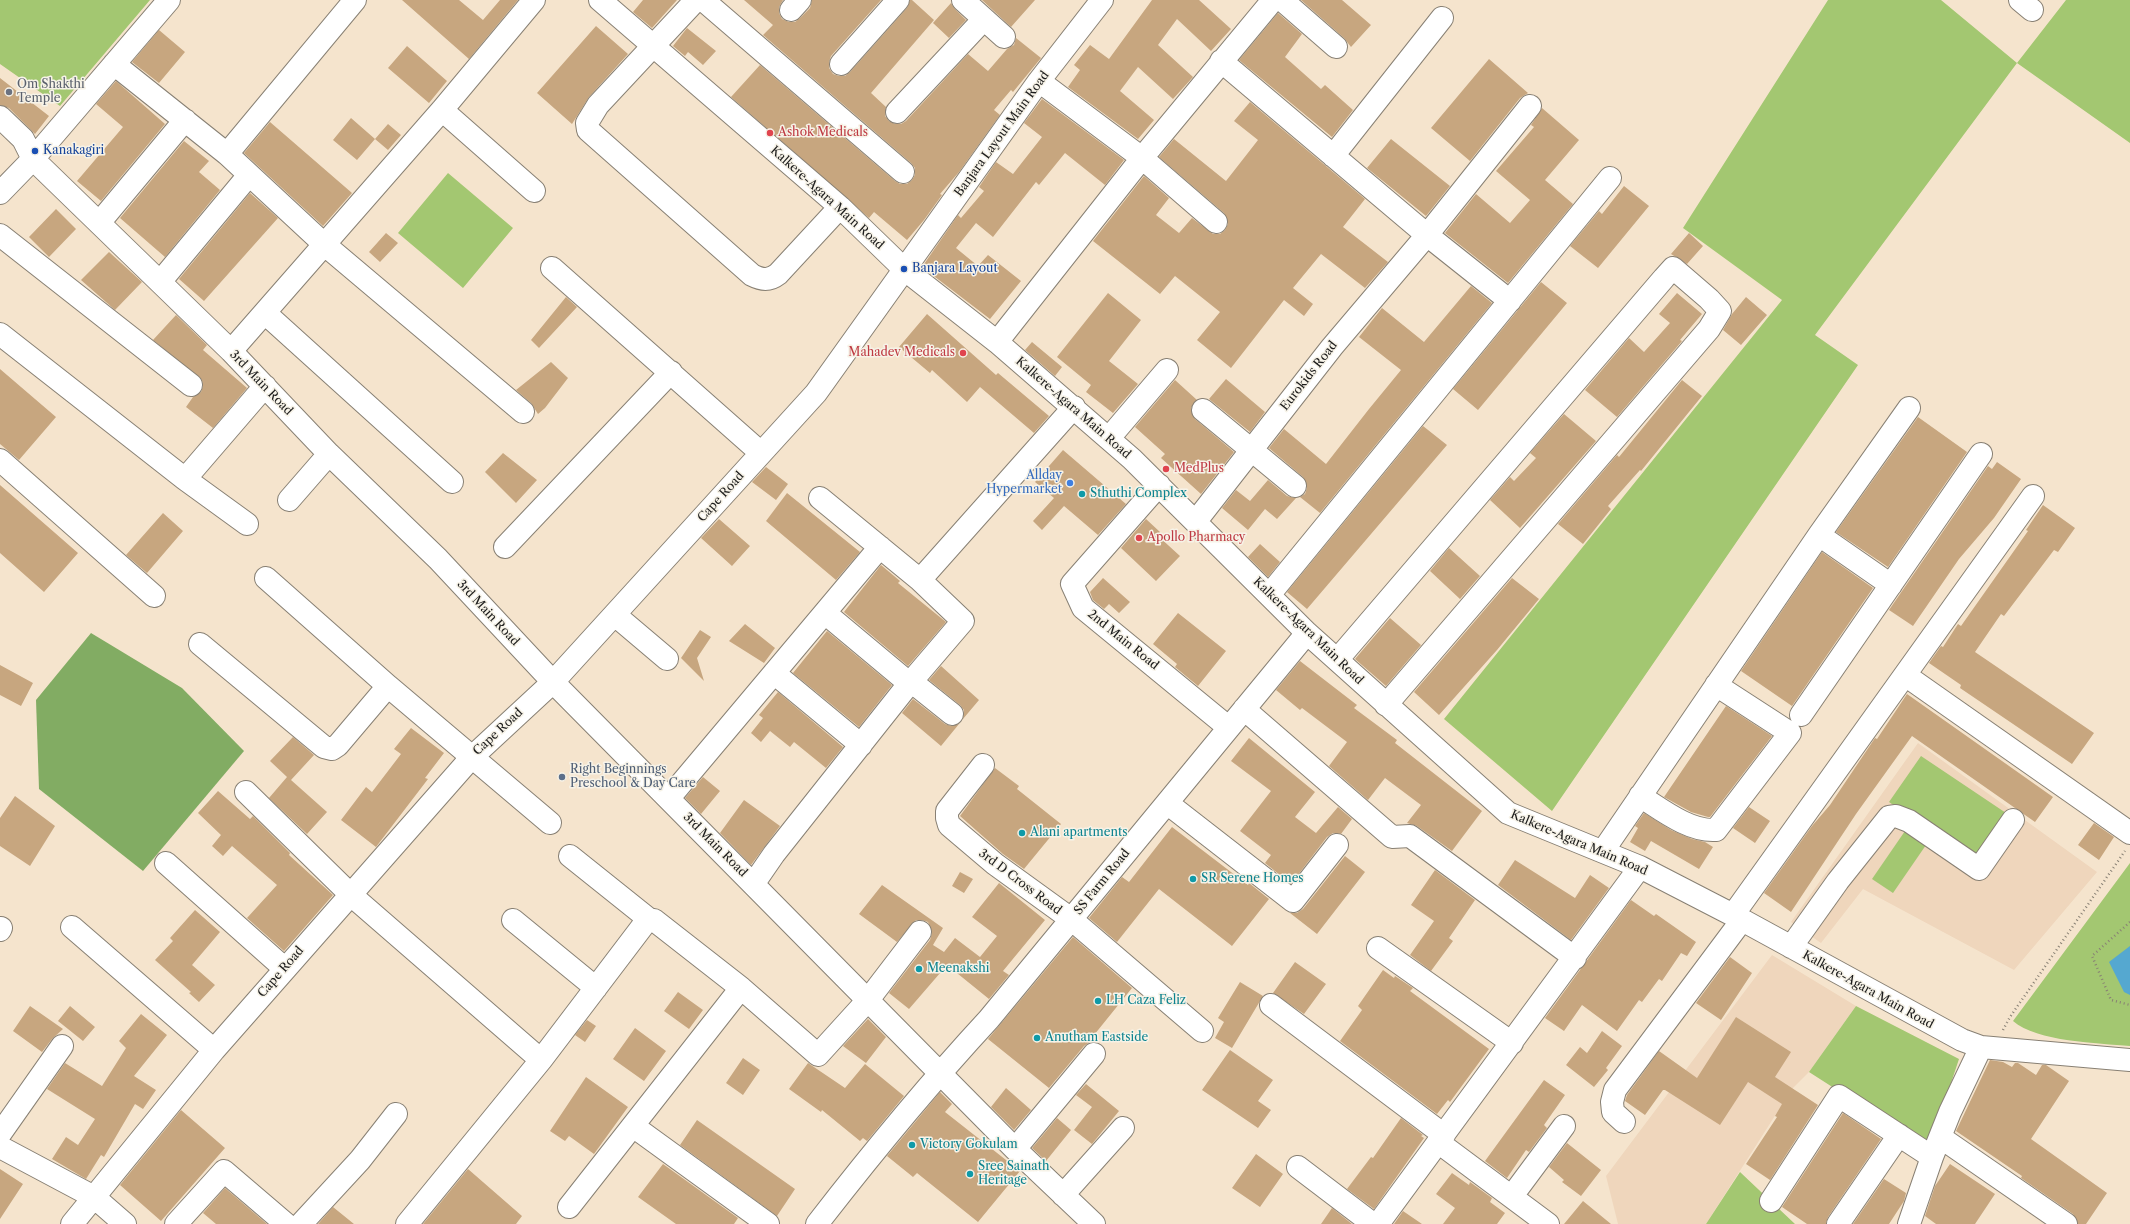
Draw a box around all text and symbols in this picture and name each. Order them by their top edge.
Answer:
street label: Banjara Layout Main Road [952,69,1052,199]
place label: Om Shakthi Temple [17,78,85,106]
marker: Om Shakthi Temple [4,87,14,97]
place label: Ashok Medicals [778,126,868,140]
marker: Ashok Medicals [765,128,775,138]
street label: Kalkere-Agara Main Road [767,143,887,253]
place label: Kanakagiri [43,144,104,158]
marker: Kanakagiri [30,146,40,156]
place label: Banjara Layout [912,262,998,276]
marker: Banjara Layout [899,264,909,274]
street label: Eurokids Road [1277,339,1341,413]
place label: Mahadev Medicals [848,346,955,360]
street label: 3rd Main Road [227,348,295,418]
marker: Mahadev Medicals [958,348,968,358]
street label: Kalkere-Agara Main Road [1013,354,1133,462]
place label: MedPlus [1174,462,1224,476]
marker: MedPlus [1161,464,1171,474]
street label: Cape Road [695,469,747,525]
place label: Allday Hypermarket [986,469,1062,497]
marker: Allday Hypermarket [1065,478,1075,488]
place label: Sthuthi Complex [1090,487,1187,501]
marker: Sthuthi Complex [1077,489,1087,499]
place label: Apollo Pharmacy [1147,531,1245,545]
marker: Apollo Pharmacy [1134,533,1144,543]
street label: Kalkere-Agara Main Road [1250,575,1366,687]
street label: 3rd Main Road [454,577,522,649]
street label: 2nd Main Road [1085,607,1161,673]
street label: Cape Road [470,705,526,759]
place label: Right Beginnings Preschool & Day Care [570,763,696,791]
marker: Right Beginnings Preschool & Day Care [557,772,567,782]
street label: Kalkere-Agara Main Road [1508,808,1650,878]
street label: 3rd Main Road [680,810,750,880]
place label: Alani apartments [1030,826,1127,840]
marker: Alani apartments [1017,828,1027,838]
street label: 3rd D Cross Road [976,846,1064,918]
street label: SS Farm Road [1071,846,1133,918]
place label: SR Serene Homes [1201,872,1304,886]
marker: SR Serene Homes [1188,874,1198,884]
street label: Cape Road [255,944,307,1000]
street label: Kalkere-Agara Main Road [1800,948,1936,1032]
place label: Meenakshi [927,962,989,976]
marker: Meenakshi [914,964,924,974]
place label: LH Caza Feliz [1106,994,1186,1008]
marker: LH Caza Feliz [1093,996,1103,1006]
place label: Anutham Eastside [1045,1031,1148,1045]
marker: Anutham Eastside [1032,1033,1042,1043]
place label: Victory Gokulam [920,1138,1018,1152]
marker: Victory Gokulam [907,1140,917,1150]
place label: Sree Sainath Heritage [978,1160,1049,1188]
marker: Sree Sainath Heritage [965,1169,975,1179]

